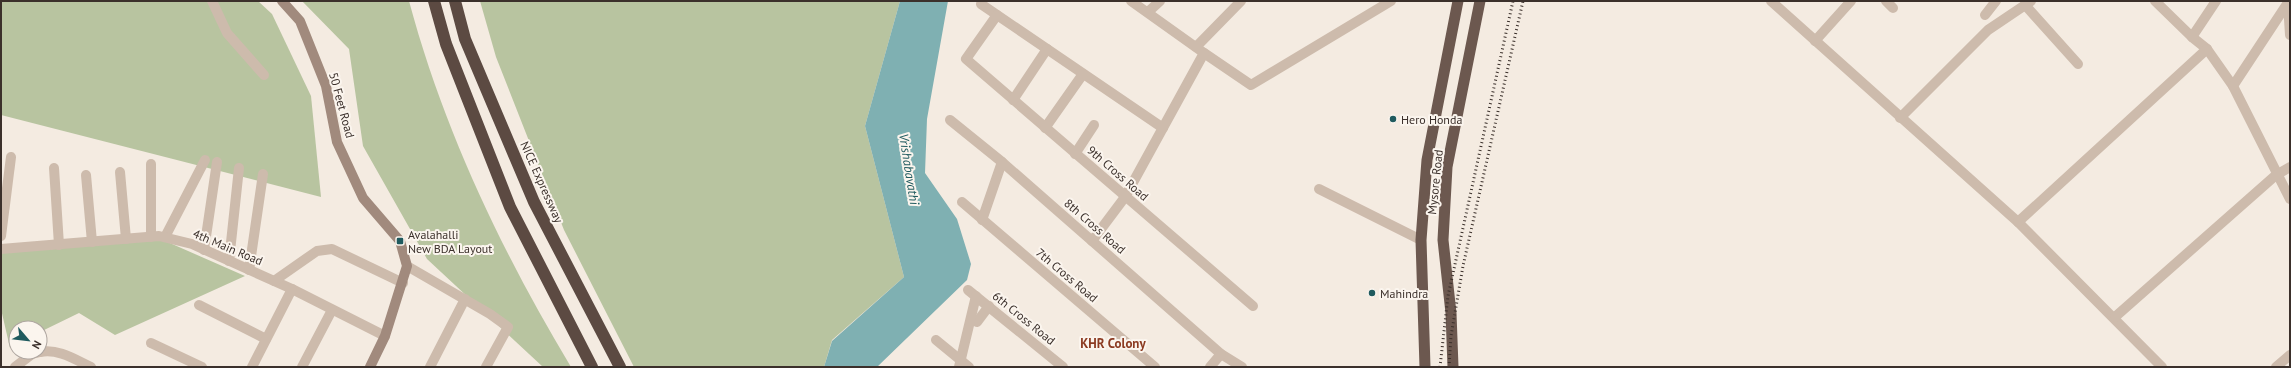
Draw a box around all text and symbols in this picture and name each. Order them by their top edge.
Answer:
street label: 50 Feet Road [326,71,358,139]
place label: Hero Honda [1401,112,1462,127]
marker: Hero Honda [1388,114,1398,124]
water label: Vrishabavathi [895,132,923,206]
street label: NICE Expressway [517,139,567,226]
street label: 9th Cross Road [1084,142,1152,204]
street label: Mysore Road [1424,149,1446,215]
street label: 8th Cross Road [1061,195,1129,257]
street label: 4th Main Road [191,226,265,268]
place label: Avalahalli New BDA Layout [408,227,492,256]
marker: Avalahalli New BDA Layout [395,236,405,246]
street label: 7th Cross Road [1033,245,1101,305]
place label: Mahindra [1380,286,1428,301]
street label: 6th Cross Road [990,288,1058,348]
marker: Mahindra [1367,288,1377,298]
north arrow [8,320,48,360]
district label: KHR Colony [1080,335,1146,352]
text: N [29,338,45,351]

